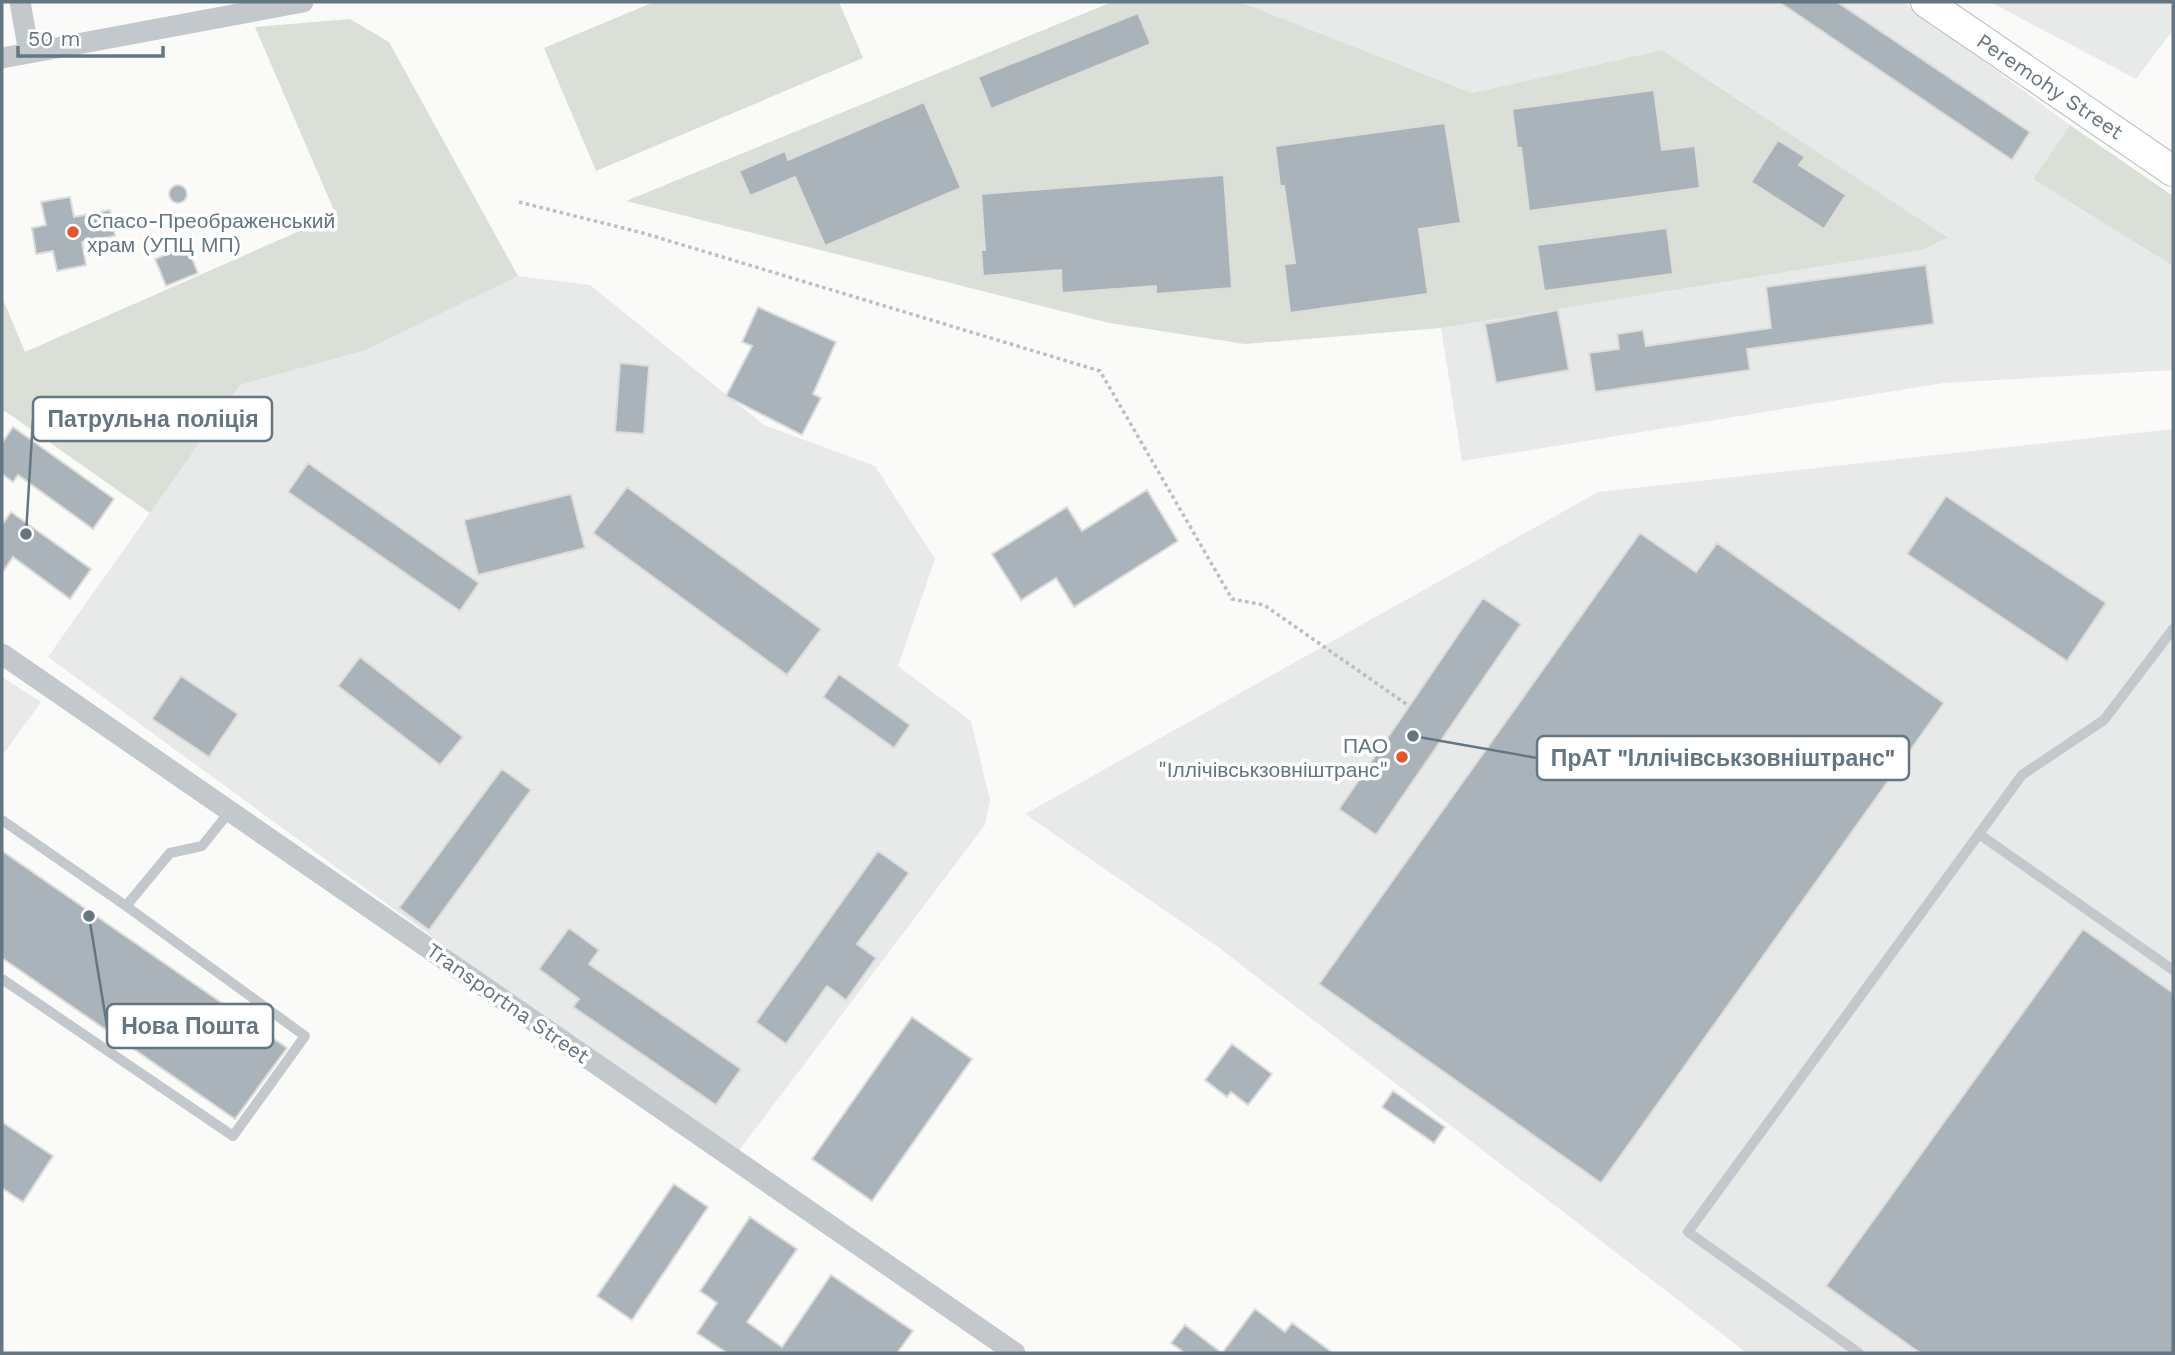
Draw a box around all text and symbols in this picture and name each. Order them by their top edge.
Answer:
scale bar [18,14,163,58]
text: 50 m [28,26,80,51]
street label: Peremohy Street [1972,28,2128,144]
place label: Спасо-Преображенський храм (УПЦ МП) [87,208,335,257]
marker: Спасо-Преображенський храм (УПЦ МП) [65,224,81,240]
callout: Патрульна поліція [33,397,272,441]
text: Патрульна поліція [47,406,259,433]
place label: ПАО "Іллічівськзовніштранс" [1158,733,1388,782]
callout: ПрАТ "Іллічівськзовніштранс" [1537,736,1909,780]
text: ПрАТ "Іллічівськзовніштранс" [1551,745,1895,772]
marker: ПАО "Іллічівськзовніштранс" [1394,749,1410,765]
street label: Transportna Street [422,937,594,1069]
callout: Нова Пошта [107,1004,273,1048]
text: Нова Пошта [121,1013,259,1040]

